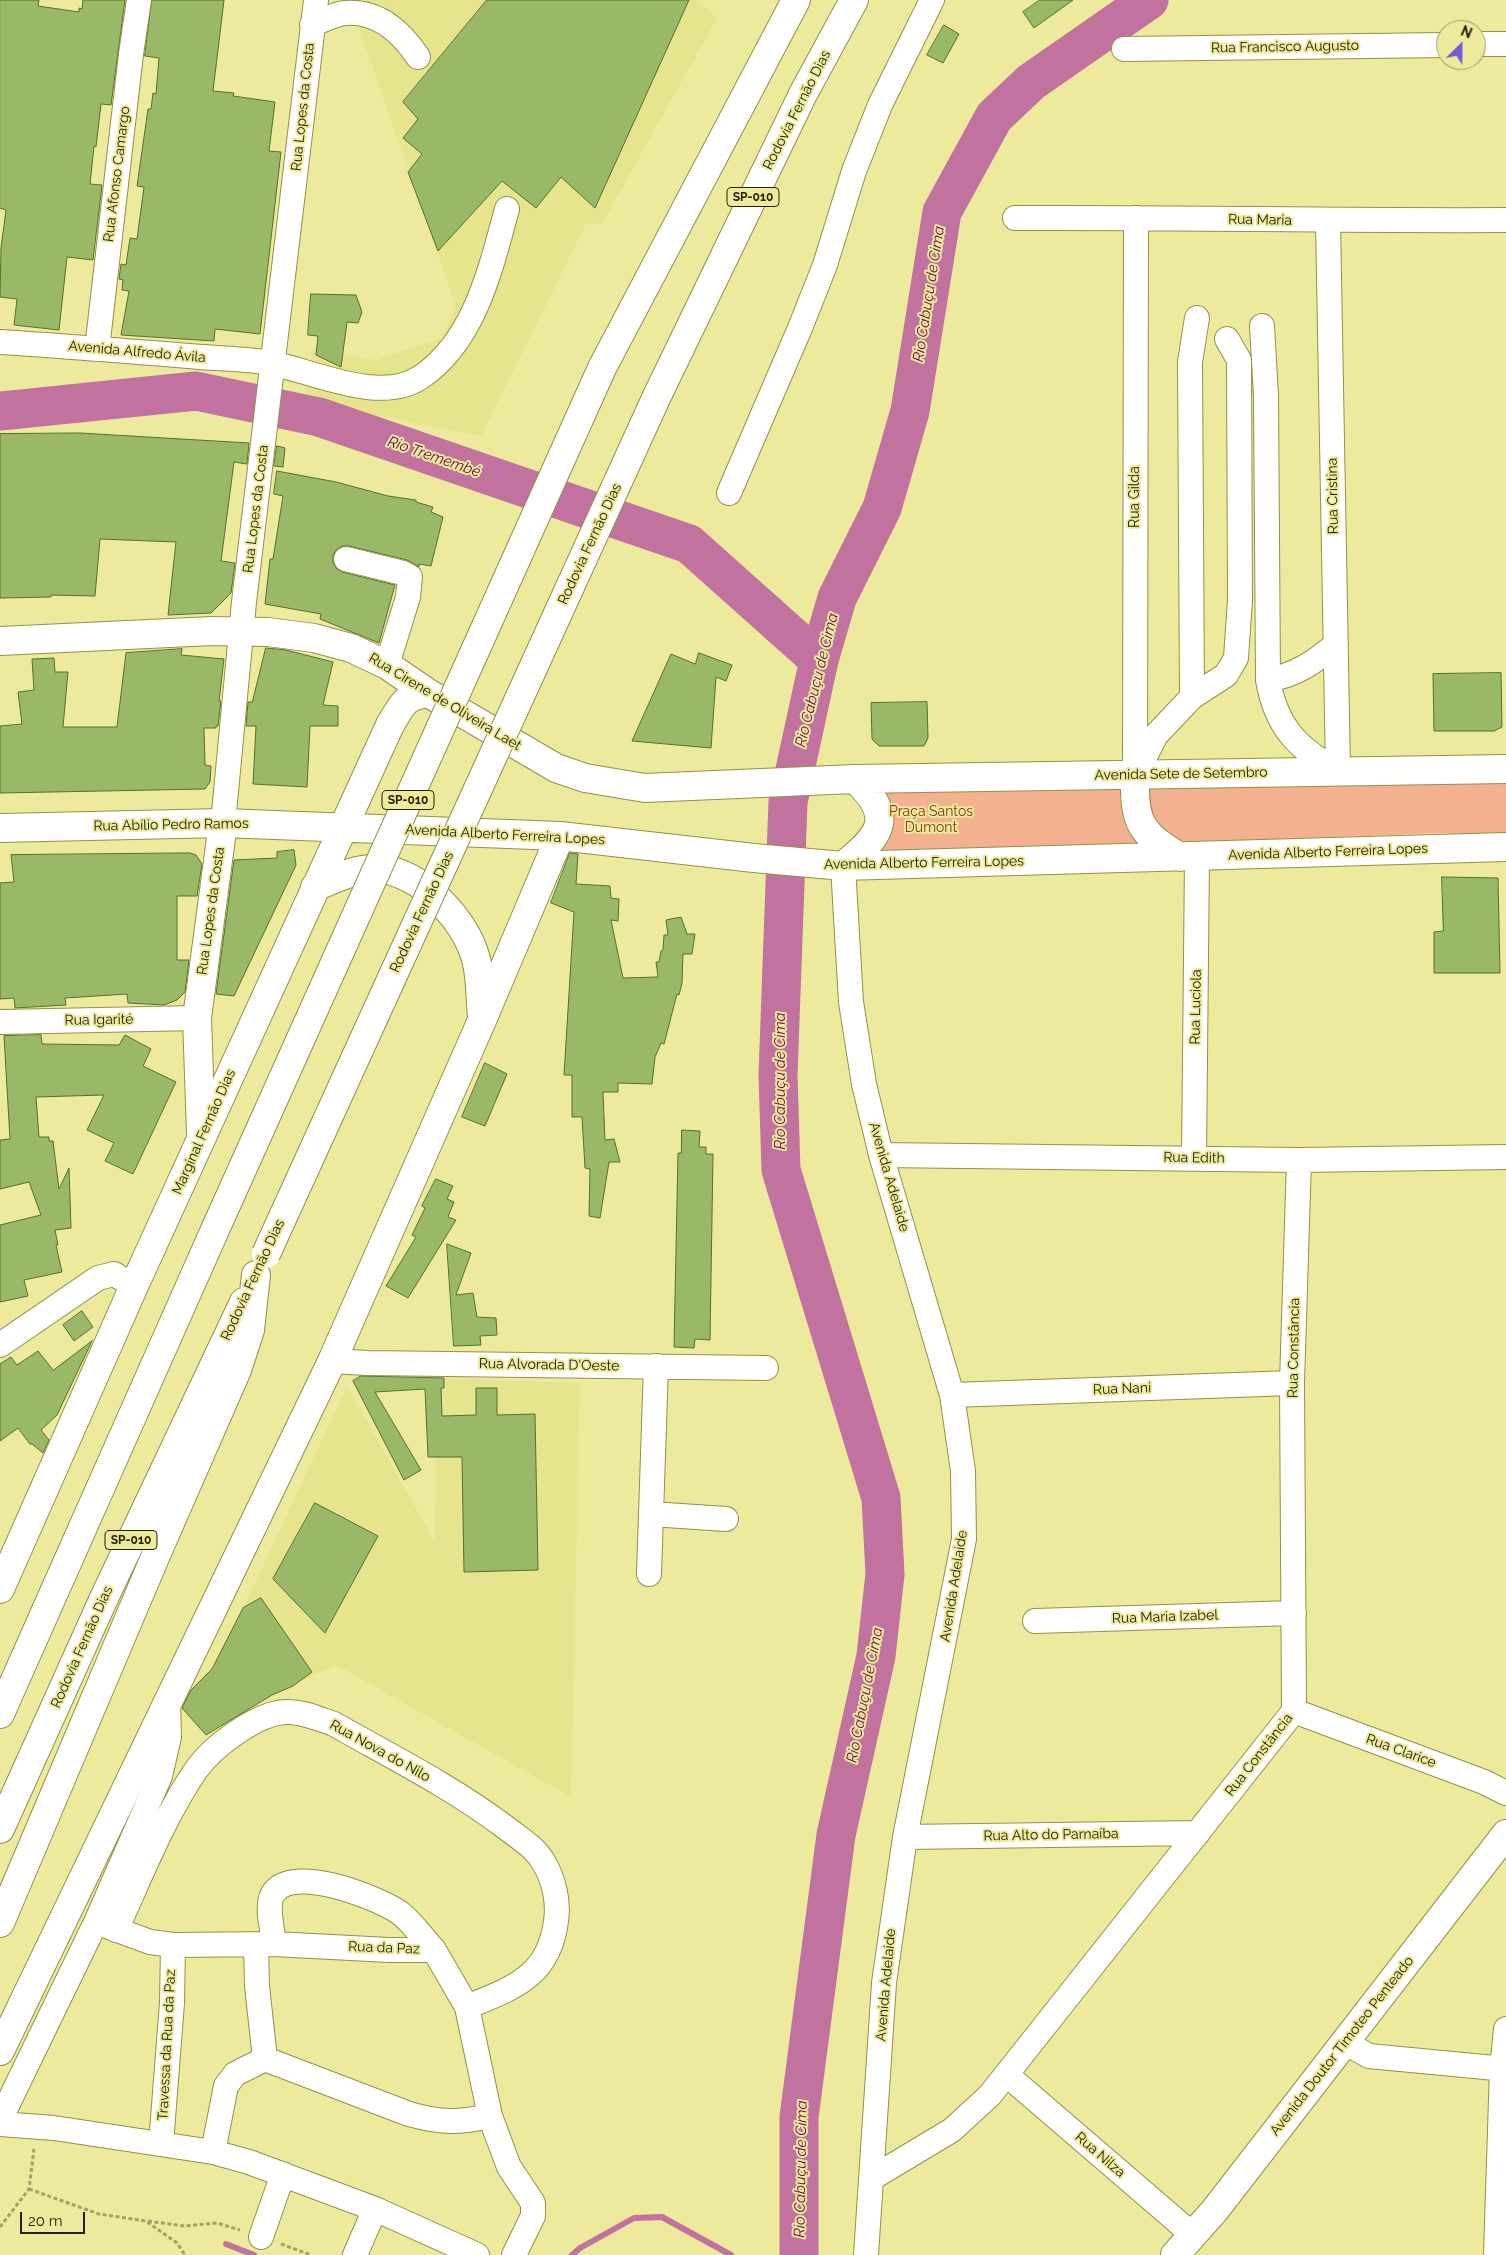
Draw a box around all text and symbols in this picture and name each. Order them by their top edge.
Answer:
north arrow [1436,20,1486,70]
text: N [1458,23,1475,42]
street label: Rua Francisco Augusto [1211,37,1359,57]
street label: Rua Lopes da Costa [288,42,318,172]
street label: Rodovia Fernão Dias [760,47,834,173]
street label: Rua Afonso Camargo [100,105,134,243]
road number: SP-010 [727,188,779,206]
street label: Rua Maria [1228,211,1292,229]
water label: Rio Cabuçu de Cima [909,225,949,363]
street label: Avenida Alfredo Ávila [68,338,206,366]
water label: Rio Tremembé [385,433,483,481]
street label: Rua Lopes da Costa [240,444,272,574]
street label: Rua Cristina [1324,458,1342,534]
street label: Rua Gilda [1127,466,1143,528]
street label: Rodovia Fernão Dias [555,481,625,607]
water label: Rio Cabuçu de Cima [792,611,842,749]
street label: Rua Cirene de Oliveira Laet [366,650,524,754]
street label: Avenida Sete de Setembro [1094,764,1268,784]
road number: SP-010 [382,790,434,810]
park label: Praça Santos Dumont [889,804,973,836]
street label: Rua Abílio Pedro Ramos [93,815,249,835]
street label: Avenida Alberto Ferreira Lopes [405,821,605,849]
street label: Avenida Alberto Ferreira Lopes [1228,840,1428,864]
street label: Rua Lopes da Costa [194,846,228,976]
street label: Rodovia Fernão Dias [387,849,457,975]
street label: Avenida Alberto Ferreira Lopes [824,853,1024,873]
street label: Rua Luciola [1187,969,1205,1045]
street label: Rua Igarité [64,1011,134,1029]
water label: Rio Cabuçu de Cima [771,1012,789,1150]
street label: Marginal Fernão Dias [169,1067,239,1197]
street label: Avenida Adelaide [865,1120,913,1234]
street label: Rua Edith [1163,1149,1225,1167]
street label: Rodovia Fernão Dias [218,1217,288,1343]
street label: Rua Constância [1285,1298,1303,1398]
street label: Rua Alvorada D'Oeste [479,1355,619,1375]
street label: Rua Nani [1093,1380,1151,1398]
street label: Avenida Adelaide [937,1529,971,1643]
road number: SP-010 [105,1530,157,1550]
street label: Rodovia Fernão Dias [48,1583,116,1711]
street label: Rua Maria Izabel [1112,1607,1218,1627]
water label: Rio Cabuçu de Cima [843,1626,887,1764]
street label: Rua Constância [1222,1710,1296,1800]
street label: Rua Nova do Nilo [327,1716,433,1786]
street label: Rua Clarice [1364,1731,1438,1771]
street label: Rua Alto do Parnaíba [983,1825,1119,1845]
street label: Avenida Adelaide [873,1928,899,2042]
street label: Rua da Paz [348,1938,420,1958]
street label: Avenida Doutor Timoteo Penteado [1267,1953,1417,2139]
street label: Travessa da Rua da Paz [155,1969,179,2121]
water label: Rio Cabuçu de Cima [791,2100,811,2238]
street label: Rua Nilza [1072,2129,1128,2181]
scale bar [22,2202,88,2234]
text: 20 m [28,2212,63,2230]

